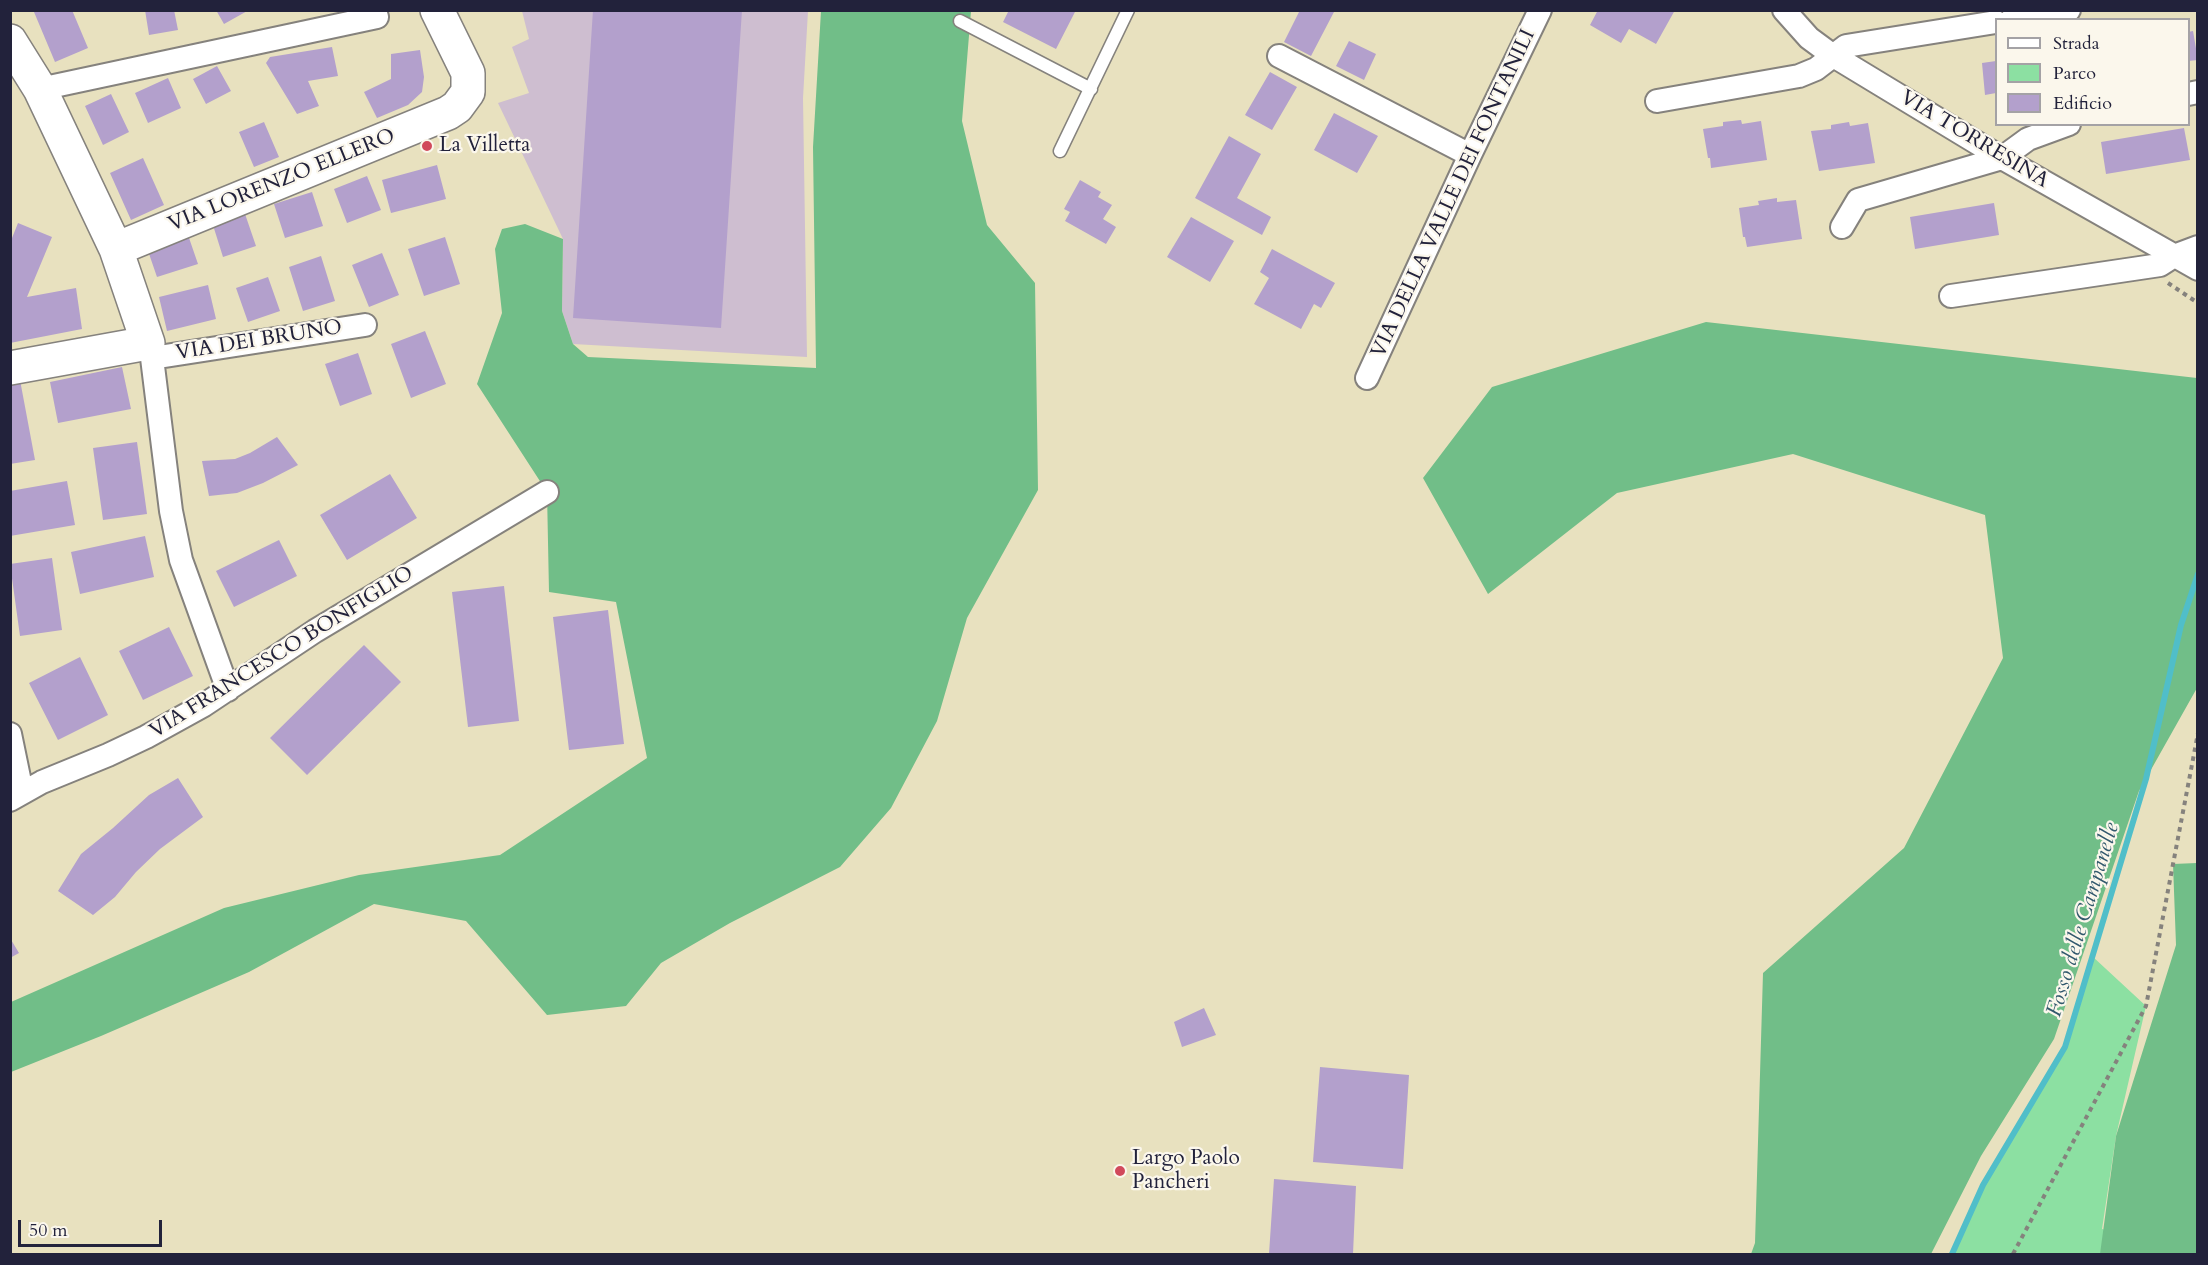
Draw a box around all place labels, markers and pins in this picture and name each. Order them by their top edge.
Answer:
place label: La Villetta [439,133,530,159]
marker: La Villetta [420,139,434,153]
place label: Largo Paolo Pancheri [1132,1146,1240,1196]
marker: Largo Paolo Pancheri [1113,1164,1127,1178]

